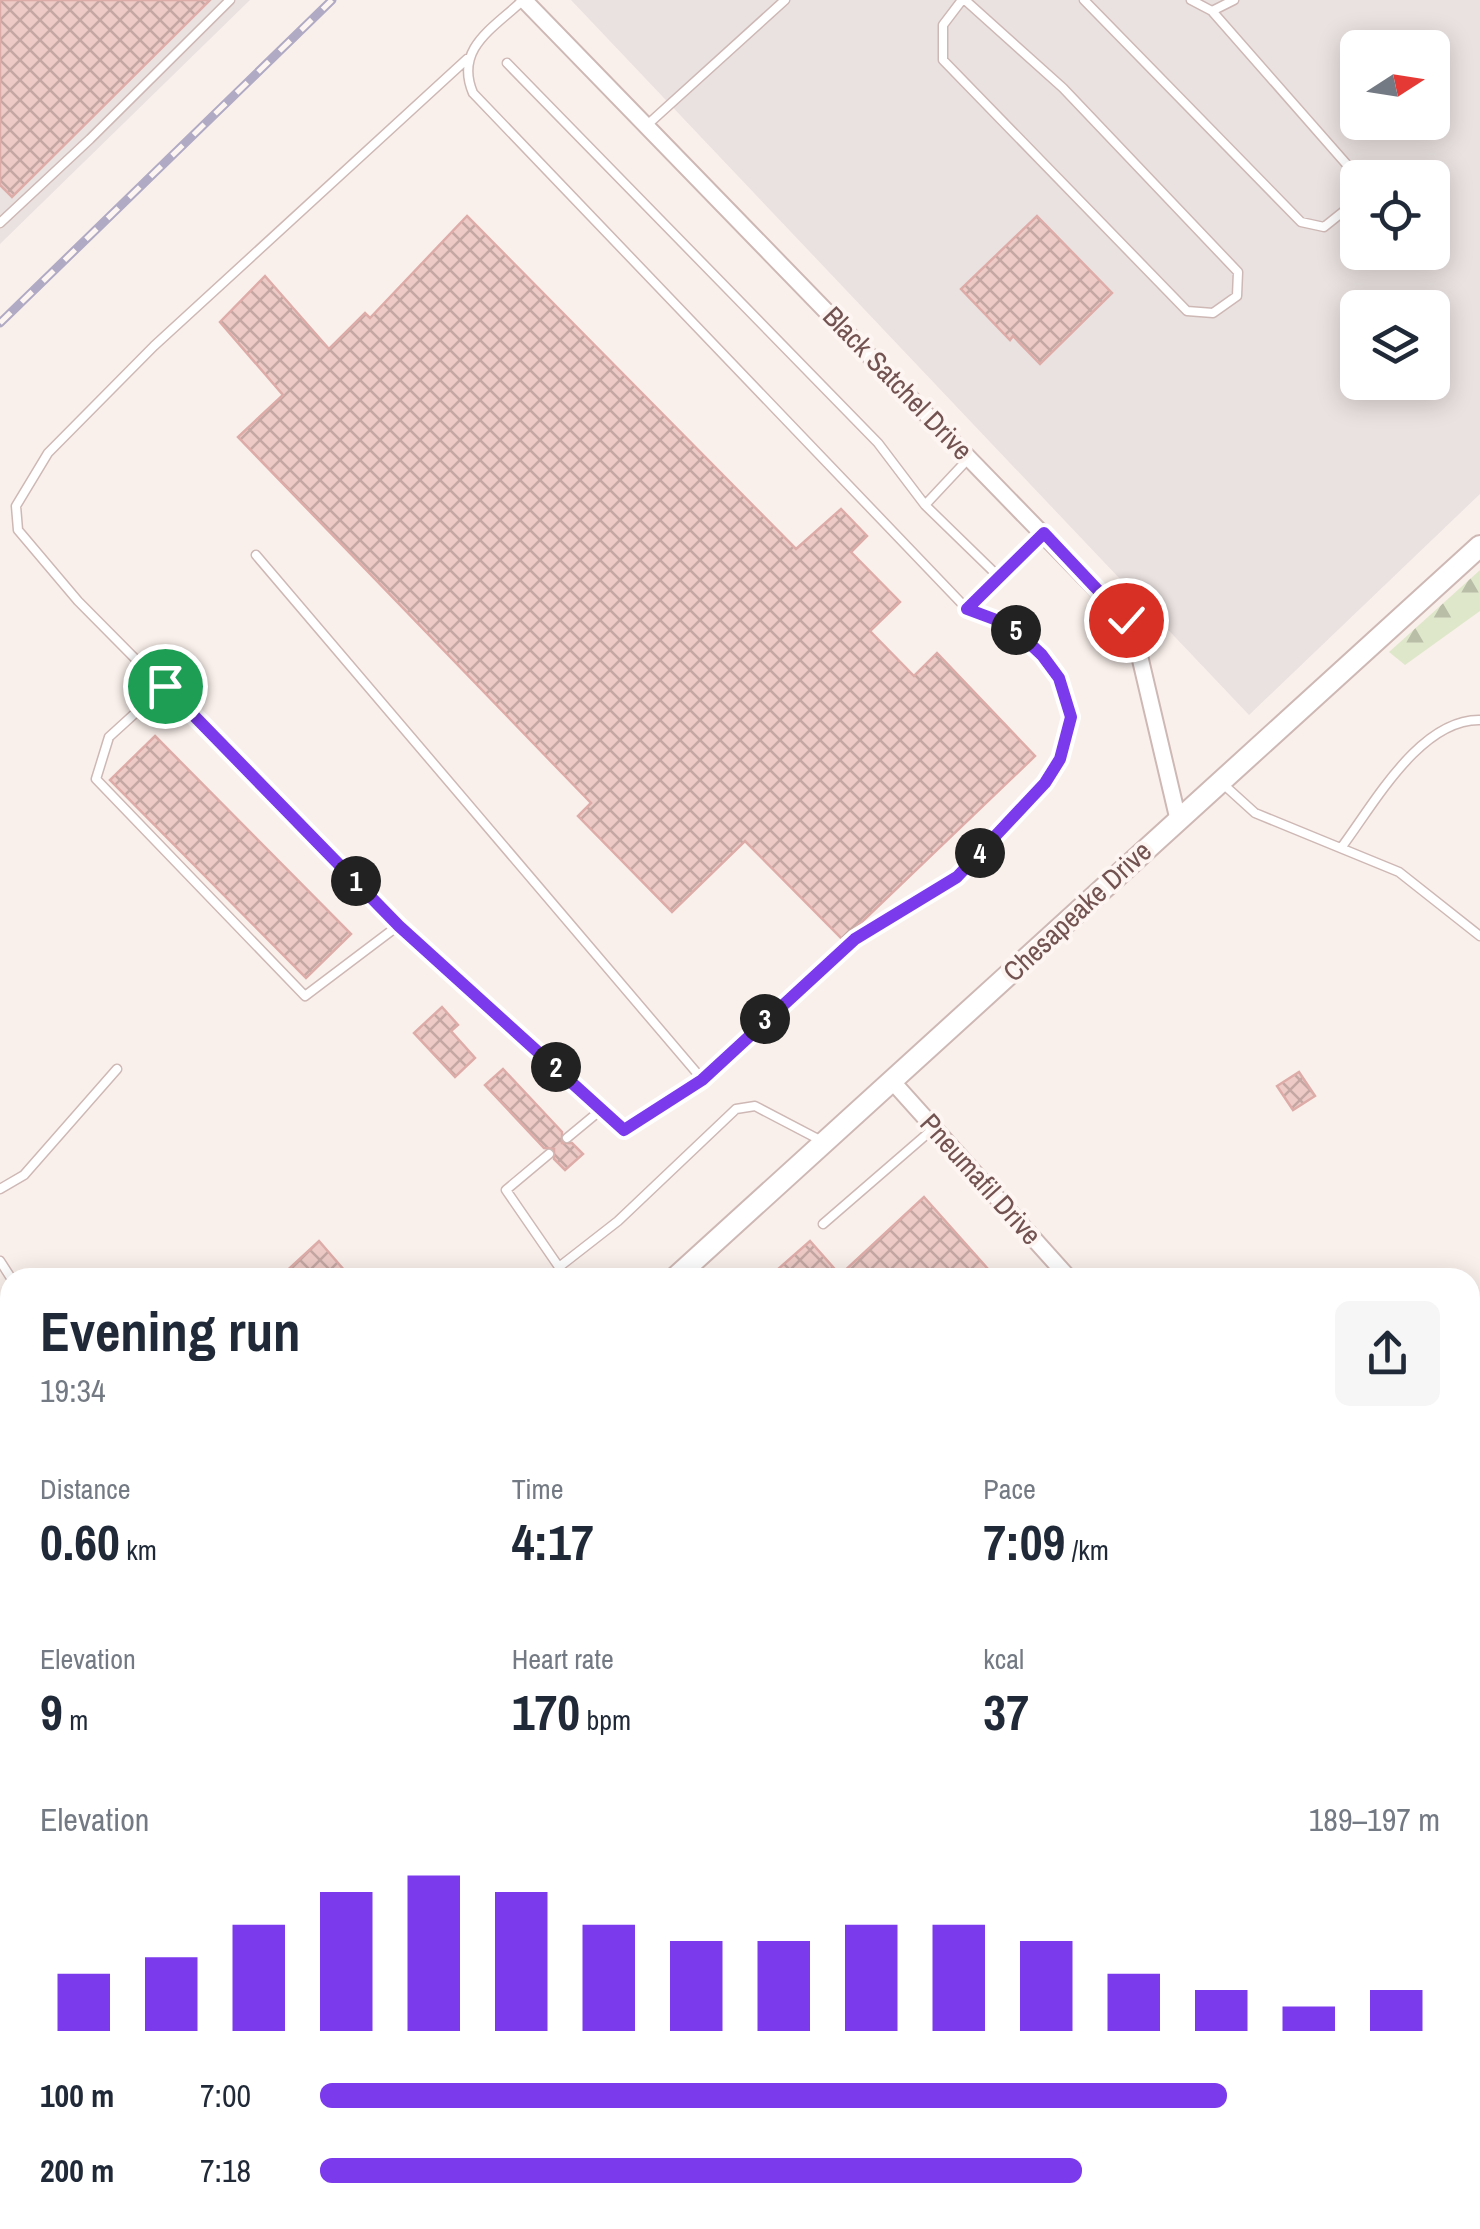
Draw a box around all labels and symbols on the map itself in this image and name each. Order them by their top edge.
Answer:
north arrow [1340,30,1450,140]
street label: Black Satchel Drive [815,298,981,468]
pin [1084,578,1169,663]
pin: 5 [991,605,1041,655]
pin [123,644,208,729]
pin: 4 [955,828,1005,878]
street label: Chesapeake Drive [995,832,1159,990]
pin: 1 [331,856,381,906]
pin: 3 [740,994,790,1044]
pin: 2 [531,1042,581,1092]
street label: Pneumafil Drive [912,1105,1050,1253]

